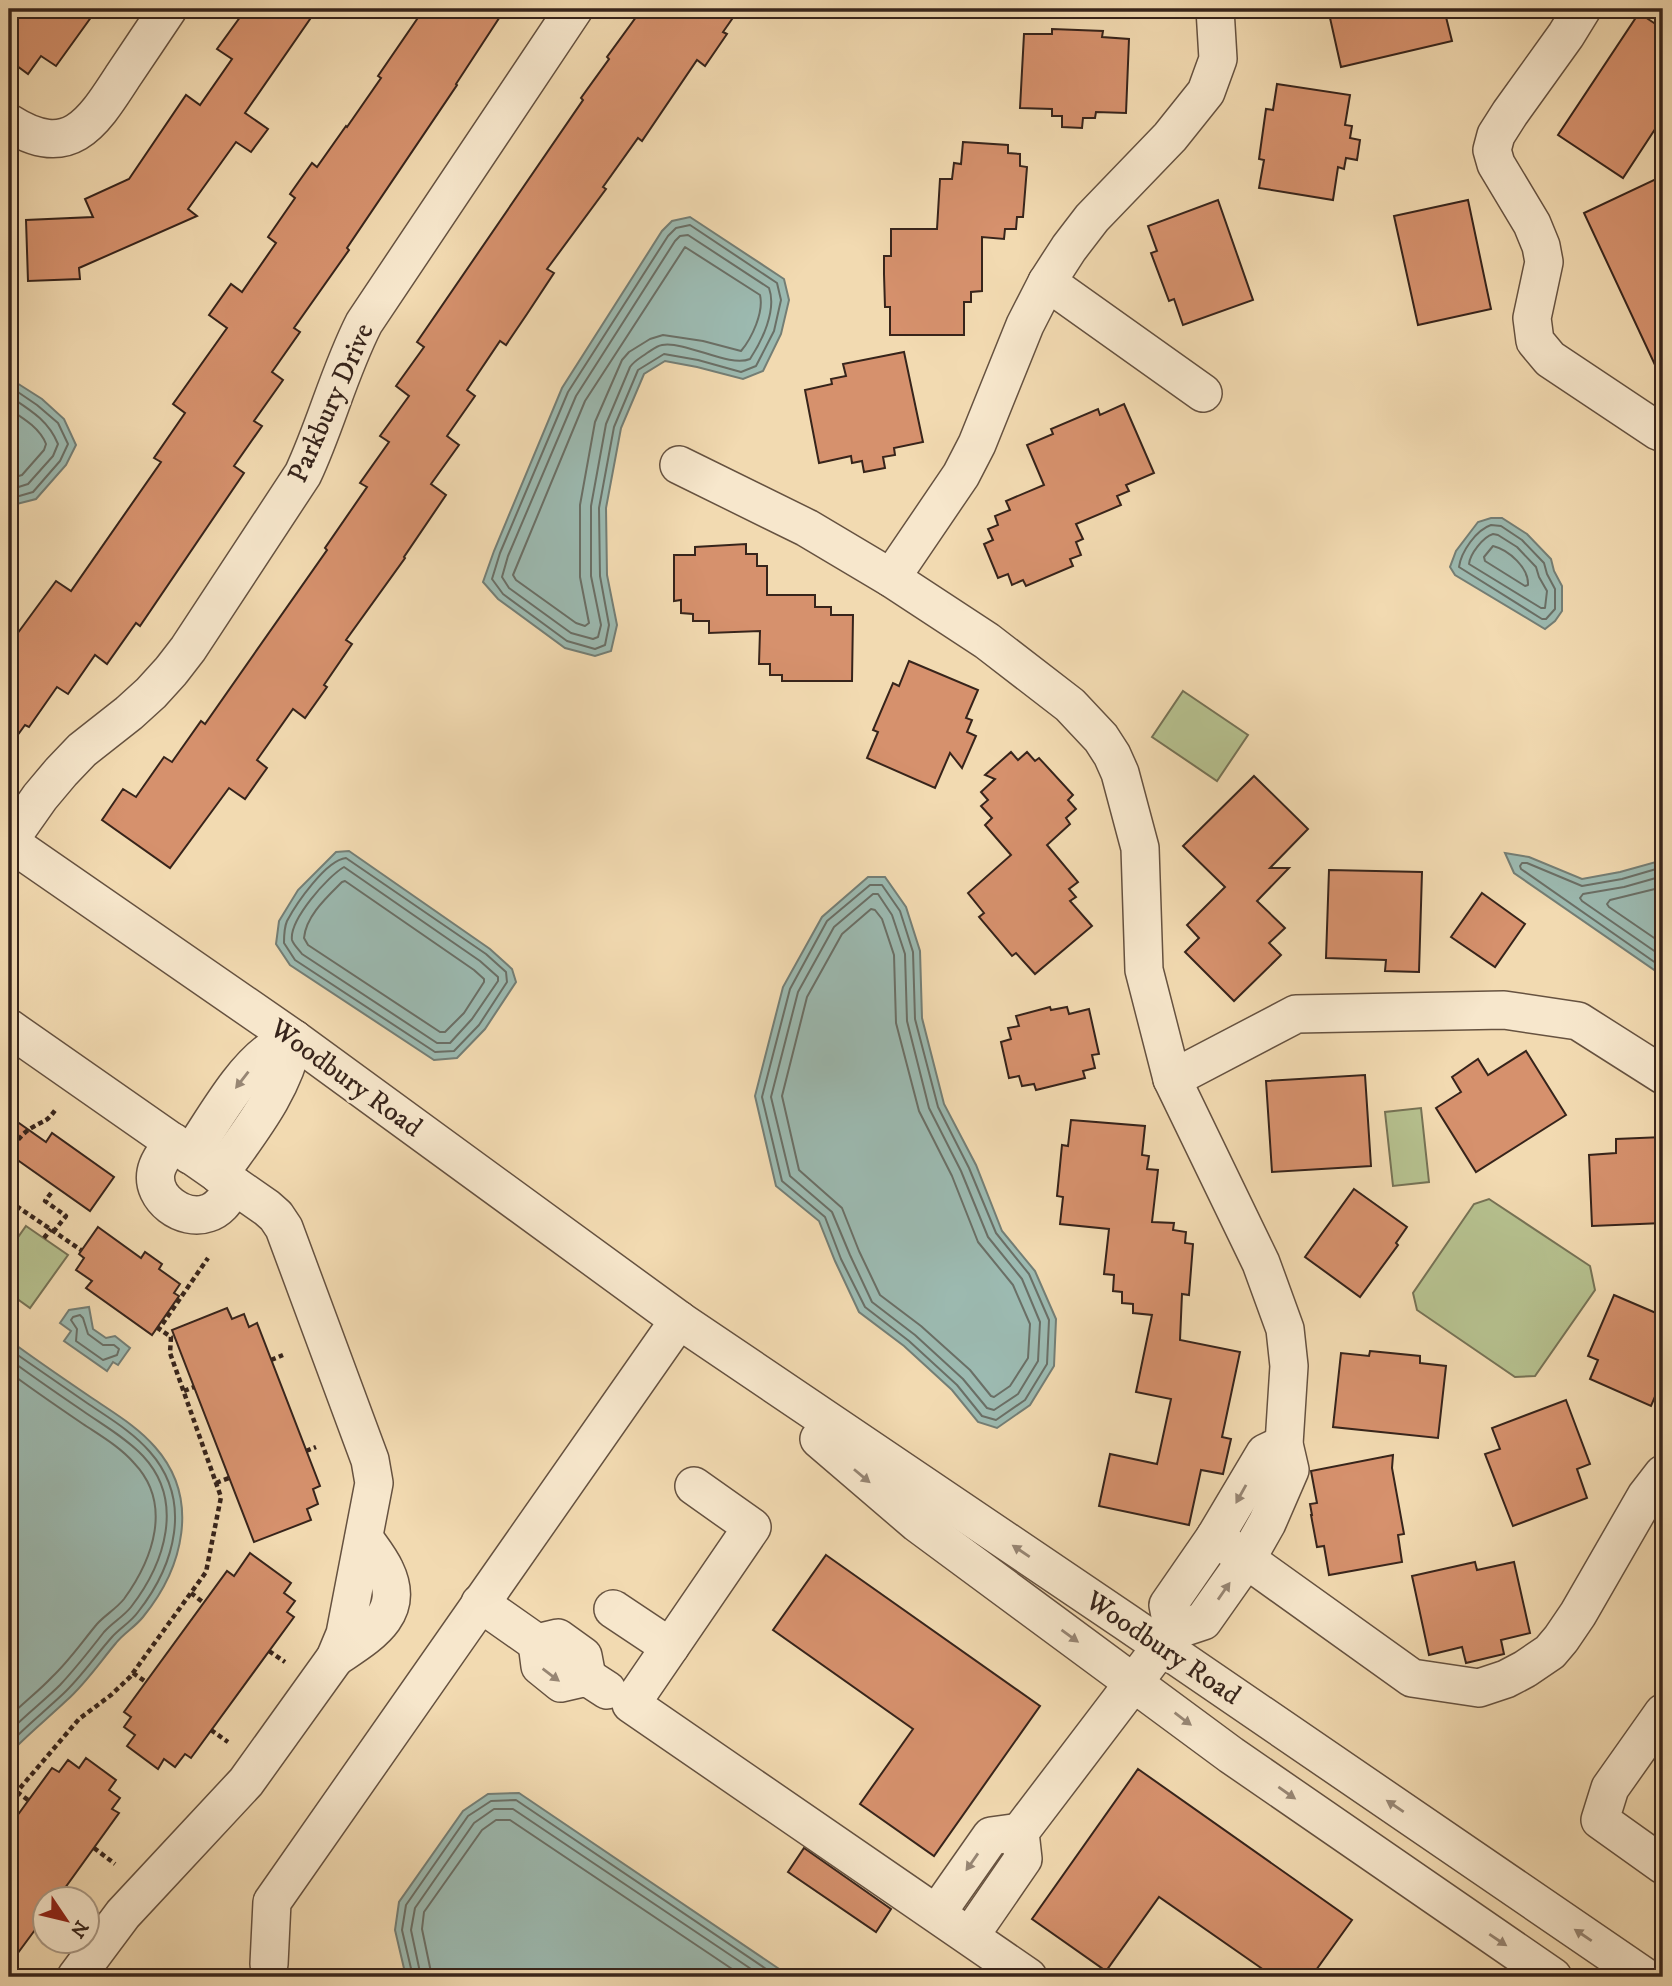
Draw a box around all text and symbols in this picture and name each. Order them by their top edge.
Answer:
street label: Parkbury Drive [280,318,382,488]
street label: Woodbury Road [262,1010,429,1145]
one-way arrow [234,1071,249,1089]
one-way arrow [853,1468,870,1483]
one-way arrow [1236,1484,1248,1504]
one-way arrow [1012,1544,1030,1558]
one-way arrow [1217,1582,1231,1600]
street label: Woodbury Road [1078,1583,1247,1713]
one-way arrow [1061,1629,1080,1643]
one-way arrow [542,1668,560,1683]
one-way arrow [1173,1712,1192,1726]
one-way arrow [1278,1786,1296,1800]
one-way arrow [1386,1799,1404,1813]
one-way arrow [965,1853,979,1871]
north arrow [32,1884,102,1954]
text: N [65,1916,93,1942]
one-way arrow [1573,1928,1593,1941]
one-way arrow [1489,1933,1508,1946]

